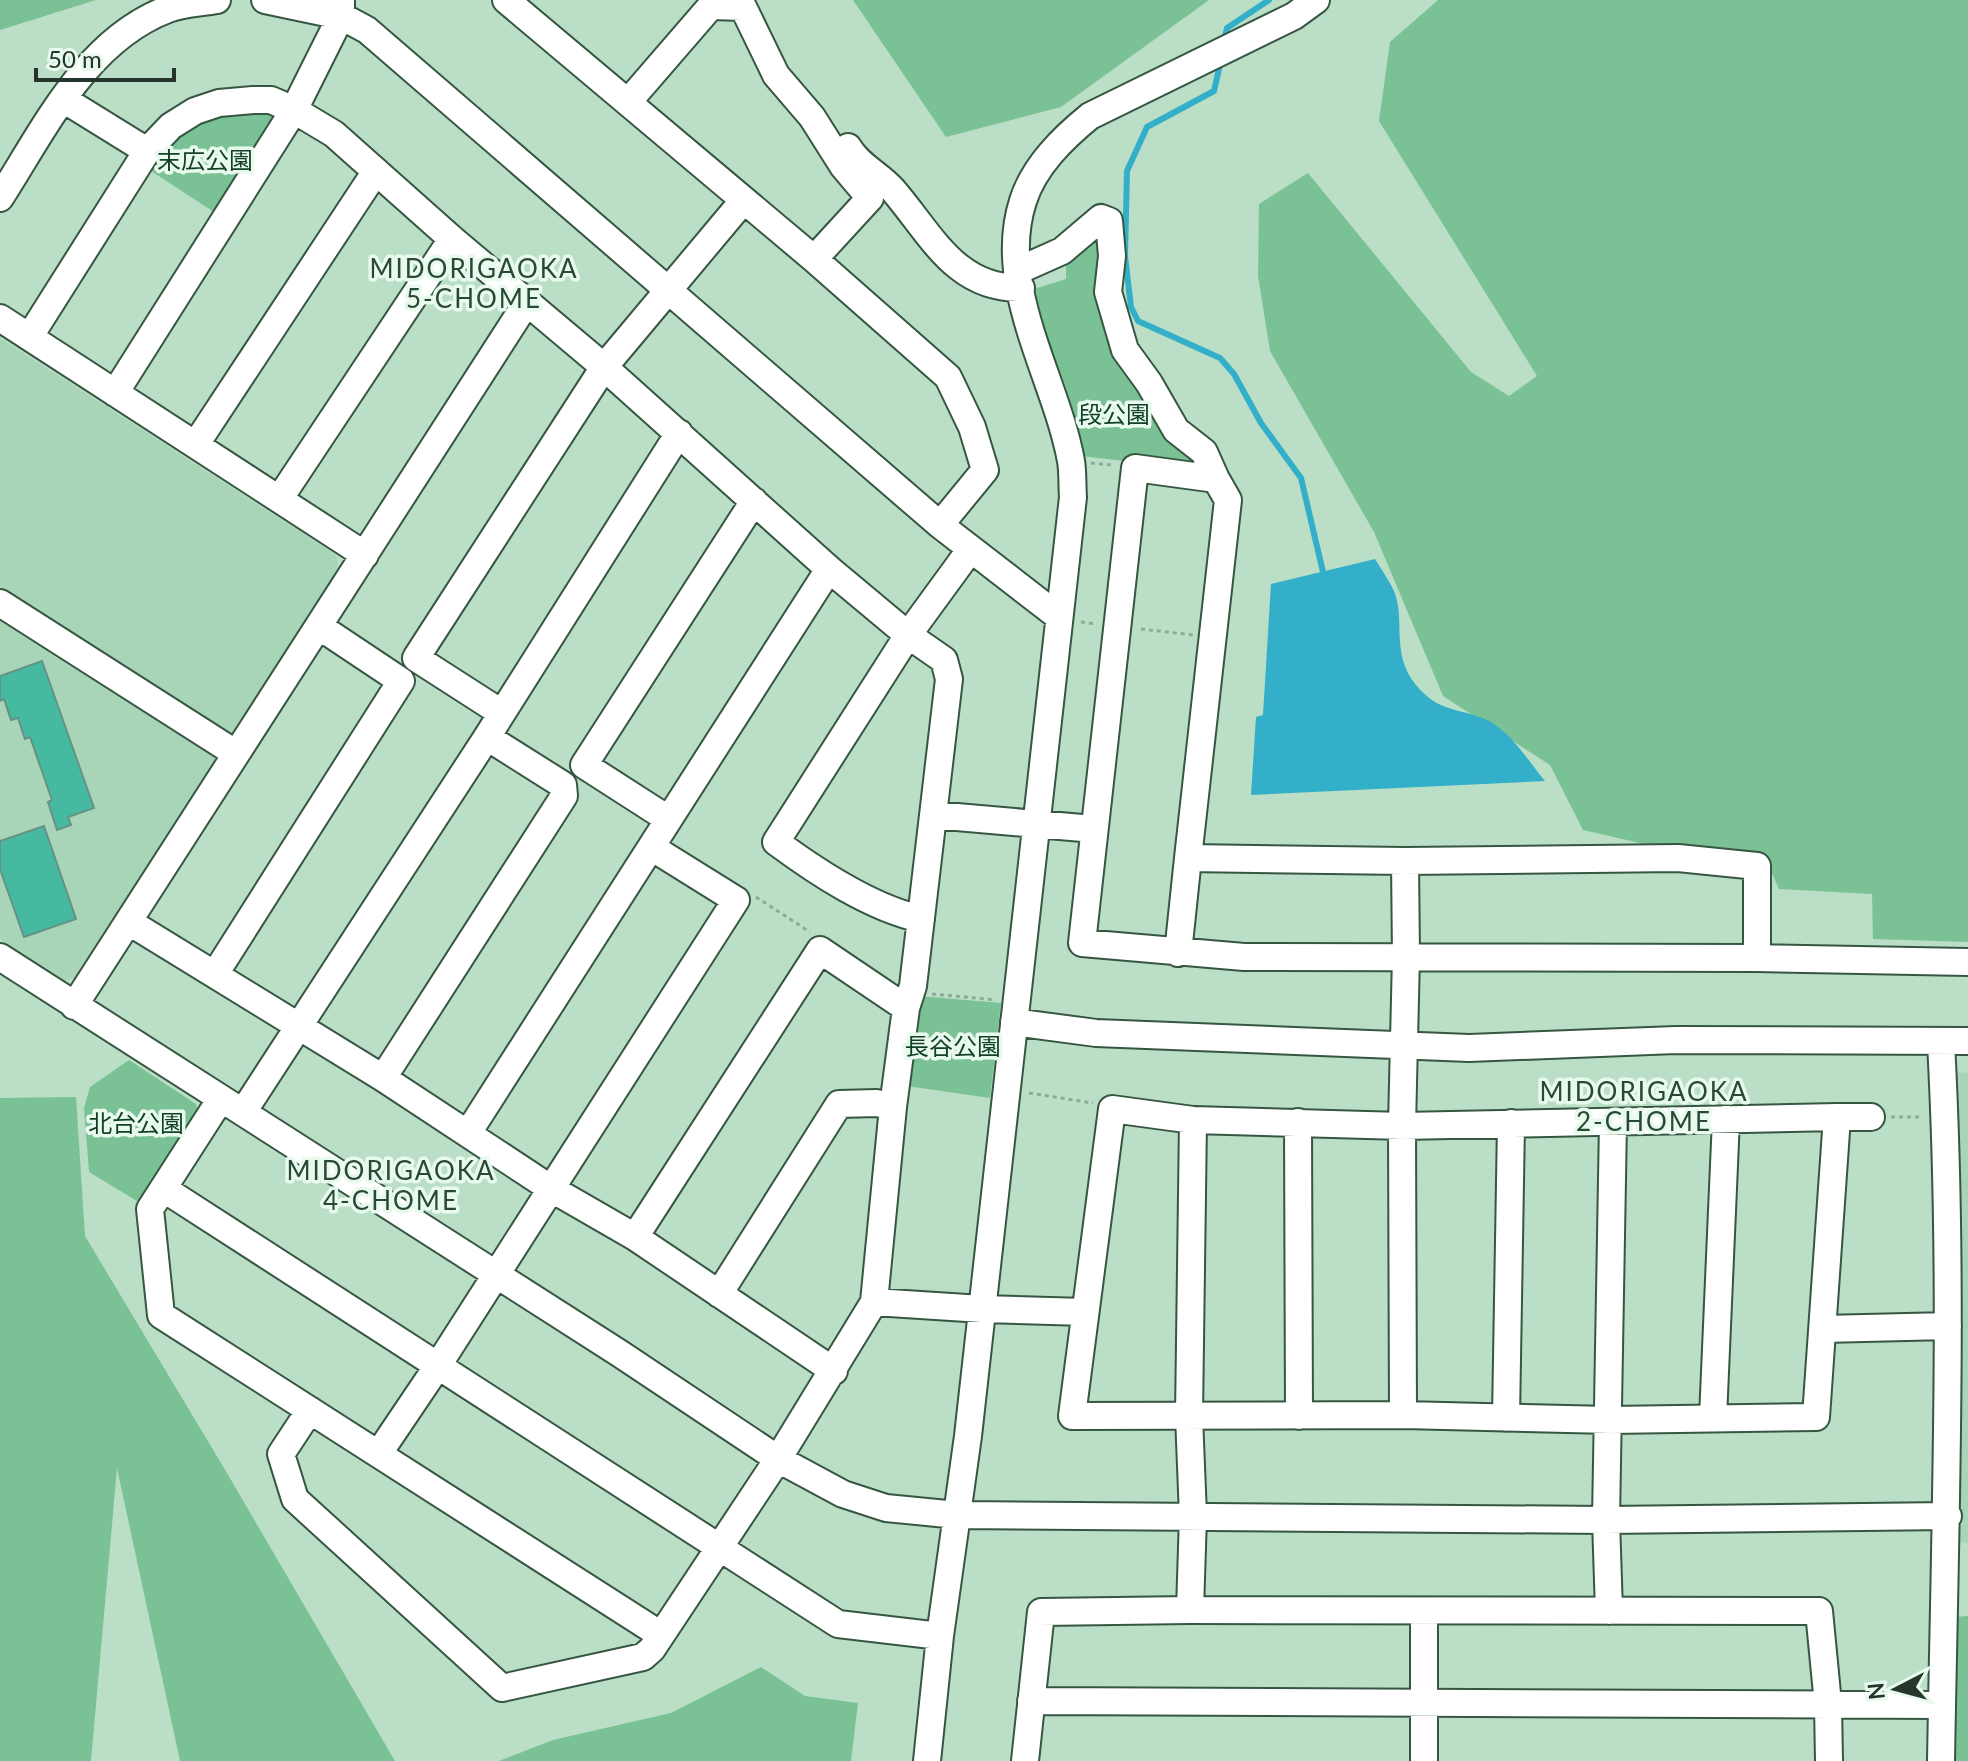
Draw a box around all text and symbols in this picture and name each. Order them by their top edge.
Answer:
scale bar [36,32,174,82]
text: 50 m [48,44,102,73]
park label: 末広公園 [157,145,253,174]
district label: MIDORIGAOKA 5-CHOME [369,252,579,314]
park label: 段公園 [1078,399,1150,428]
park label: 長谷公園 [905,1031,1001,1060]
district label: MIDORIGAOKA 2-CHOME [1539,1075,1749,1137]
park label: 北台公園 [88,1108,184,1137]
district label: MIDORIGAOKA 4-CHOME [286,1154,496,1216]
north arrow [1856,1649,1936,1729]
text: N [1861,1681,1890,1701]

